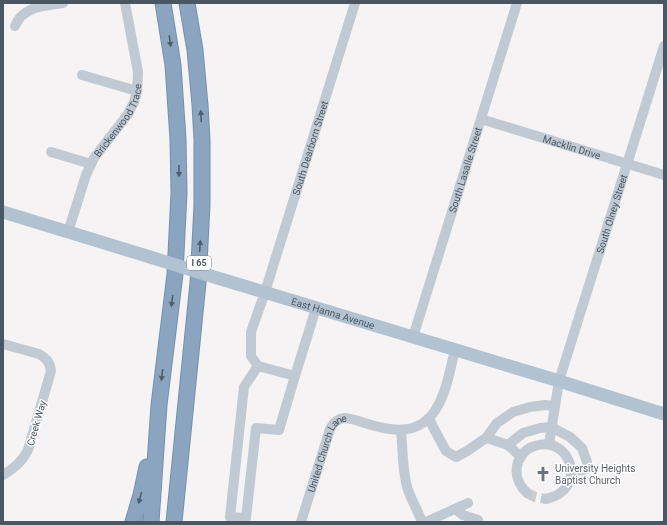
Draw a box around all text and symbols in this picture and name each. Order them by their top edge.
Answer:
one-way arrow [167,35,173,48]
street label: Brickenwood Trace [92,83,143,159]
street label: South Dearborn Street [290,99,330,197]
one-way arrow [197,110,204,122]
street label: South Lasalle Street [447,126,484,214]
street label: Macklin Drive [541,133,602,161]
one-way arrow [176,165,182,178]
street label: South Olney Street [594,173,629,255]
one-way arrow [197,240,204,252]
road number: I 65 [187,256,211,270]
one-way arrow [169,295,175,307]
street label: East Hanna Avenue [290,296,376,331]
one-way arrow [159,369,165,381]
street label: Creek Way [25,399,48,447]
street label: United Church Lane [306,413,347,494]
place label: University Heights Baptist Church [555,463,635,486]
church icon: University Heights Baptist Church [534,465,552,483]
one-way arrow [137,492,143,504]

